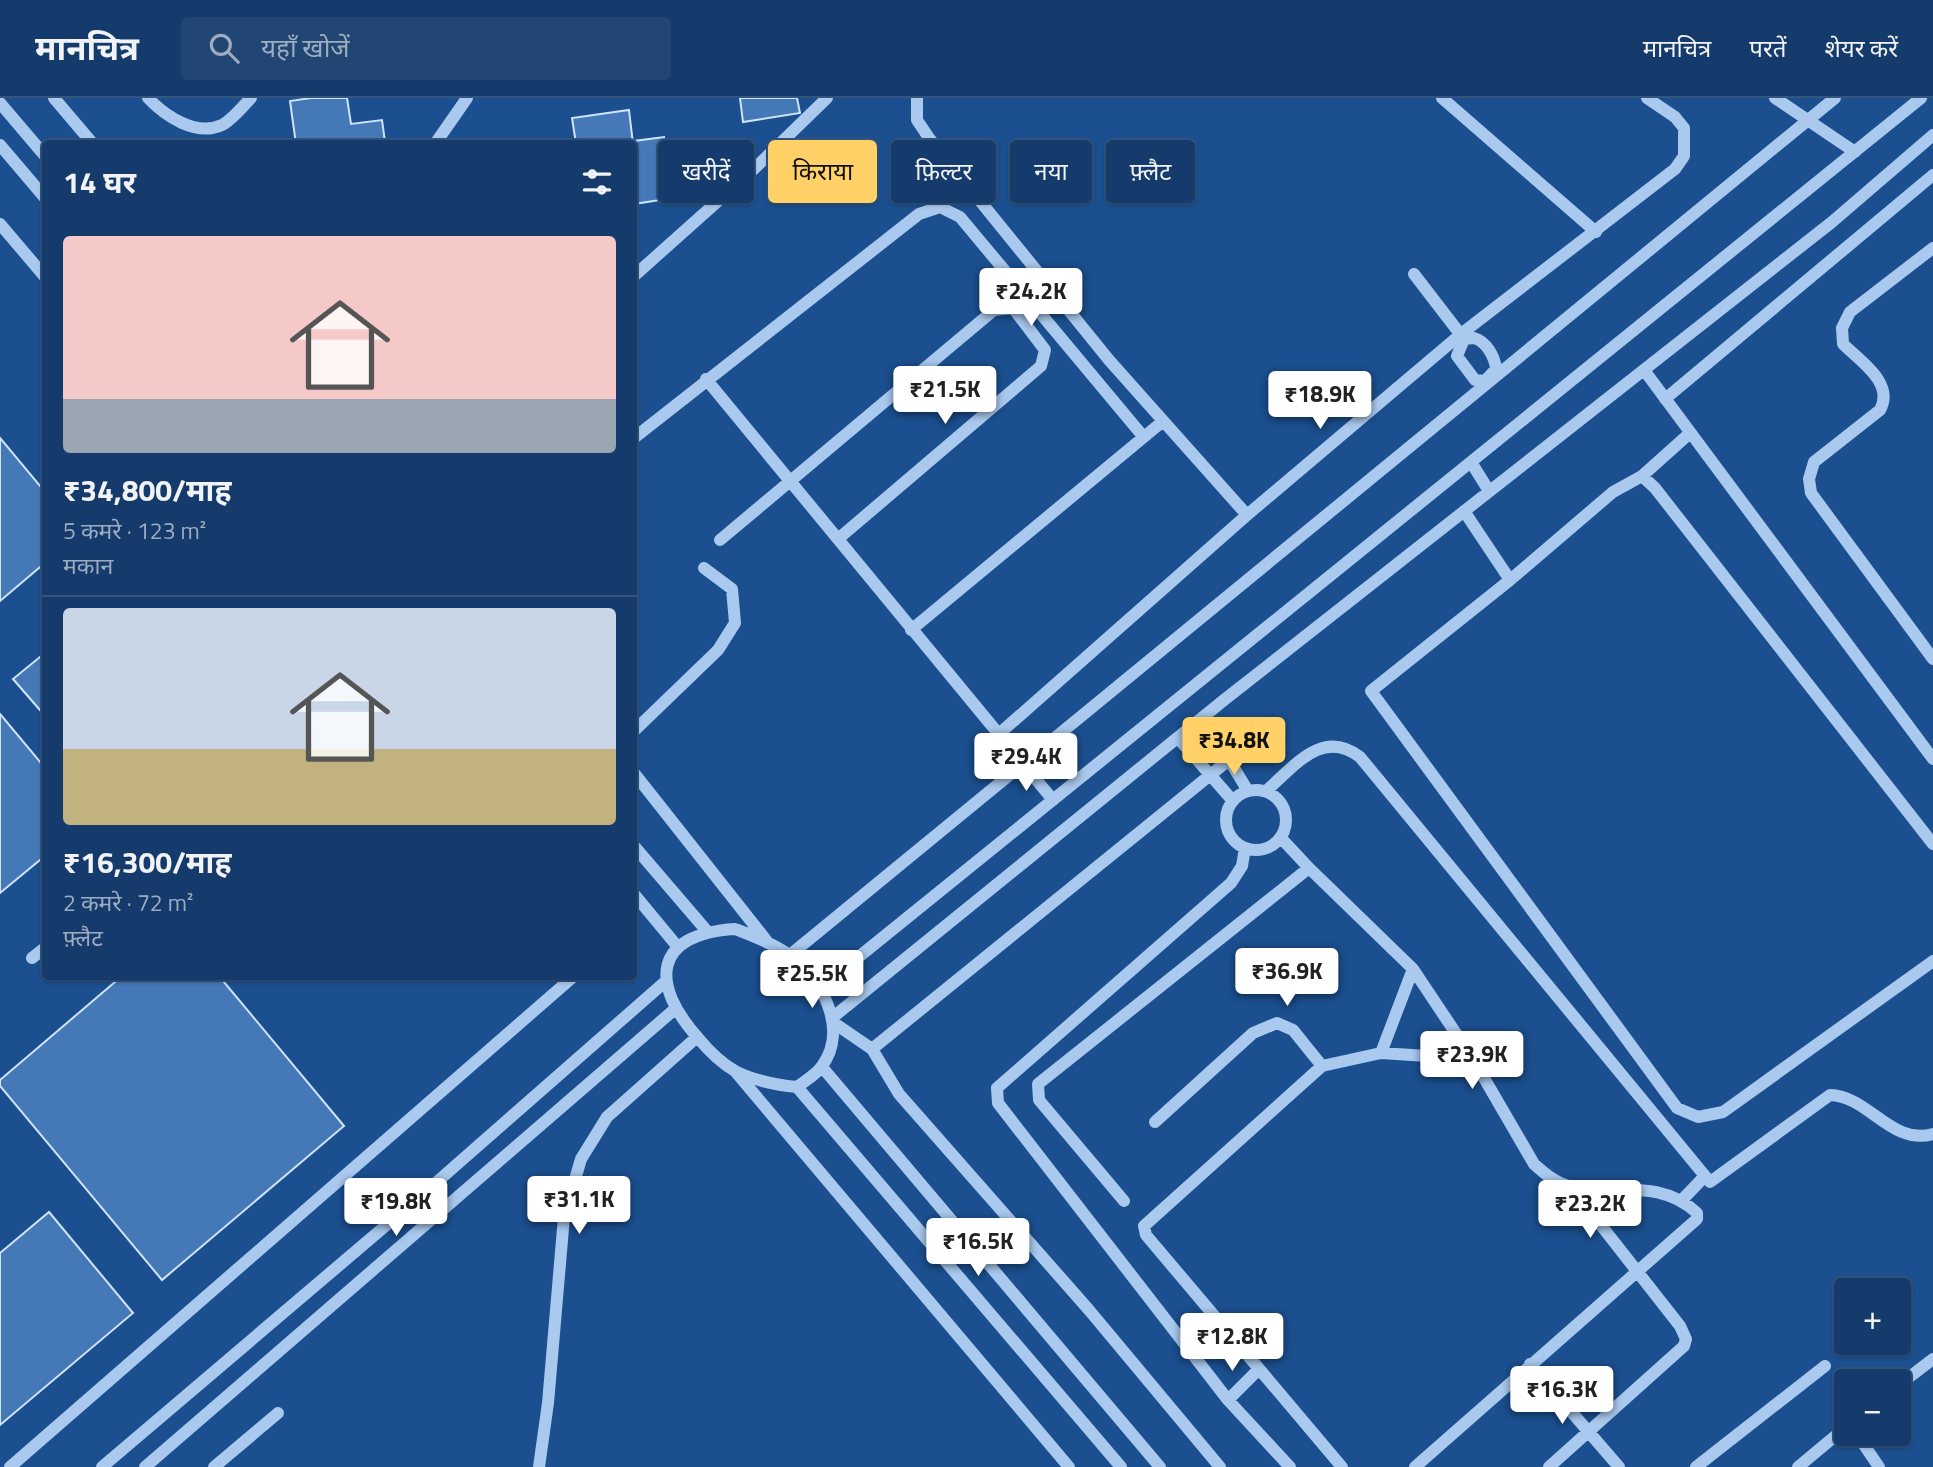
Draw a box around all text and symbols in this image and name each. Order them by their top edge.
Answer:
search box [181,17,671,80]
text: मानचित्र [35,23,139,73]
text: यहाँ खोजें [261,28,350,67]
icon: search [205,29,243,67]
text: मानचित्र [1643,30,1711,66]
text: परतें [1749,30,1786,66]
text: शेयर करें [1824,30,1898,66]
chip: खरीदें [658,140,754,203]
chip: किराया [768,140,877,203]
chip: फ़िल्टर [891,140,996,203]
chip: नया [1010,140,1092,203]
chip: फ़्लैट [1106,140,1195,203]
text: 14 घर [63,159,136,205]
icon: filters [578,163,616,201]
pin: ₹24.2K [974,268,1088,328]
text: ₹24.2K [995,273,1067,308]
icon: home [277,282,403,408]
pin: ₹21.5K [888,366,1002,426]
text: ₹21.5K [909,371,981,406]
pin: ₹18.9K [1263,372,1377,431]
text: ₹18.9K [1284,376,1356,411]
text: ₹34,800/माह [63,467,231,513]
text: 5 कमरे · 123 m² [63,513,206,548]
text: मकान [63,548,113,583]
icon: home [277,654,403,780]
pin: ₹34.8K [1177,718,1291,777]
text: ₹34.8K [1198,722,1270,757]
pin: ₹29.4K [969,734,1083,793]
text: ₹29.4K [990,738,1062,773]
text: ₹16,300/माह [63,839,231,885]
text: 2 कमरे · 72 m² [63,885,193,920]
text: फ़्लैट [63,920,103,955]
pin: ₹36.9K [1230,948,1344,1008]
pin: ₹25.5K [755,950,869,1010]
text: ₹36.9K [1251,953,1323,988]
text: ₹25.5K [776,955,848,990]
pin: ₹23.9K [1415,1032,1529,1091]
text: ₹23.9K [1436,1036,1508,1071]
pin: ₹31.1K [522,1176,636,1236]
pin: ₹19.8K [339,1178,453,1238]
pin: ₹23.2K [1533,1180,1647,1240]
text: ₹31.1K [543,1181,615,1216]
text: ₹19.8K [360,1183,432,1218]
text: ₹23.2K [1554,1185,1626,1220]
pin: ₹16.5K [921,1218,1035,1278]
text: ₹16.5K [942,1223,1014,1258]
map controls [1834,1278,1911,1446]
button: + [1834,1278,1911,1355]
pin: ₹12.8K [1175,1314,1289,1373]
text: ₹12.8K [1196,1318,1268,1353]
pin: ₹16.3K [1505,1366,1619,1426]
button: − [1834,1369,1911,1446]
text: ₹16.3K [1526,1371,1598,1406]

